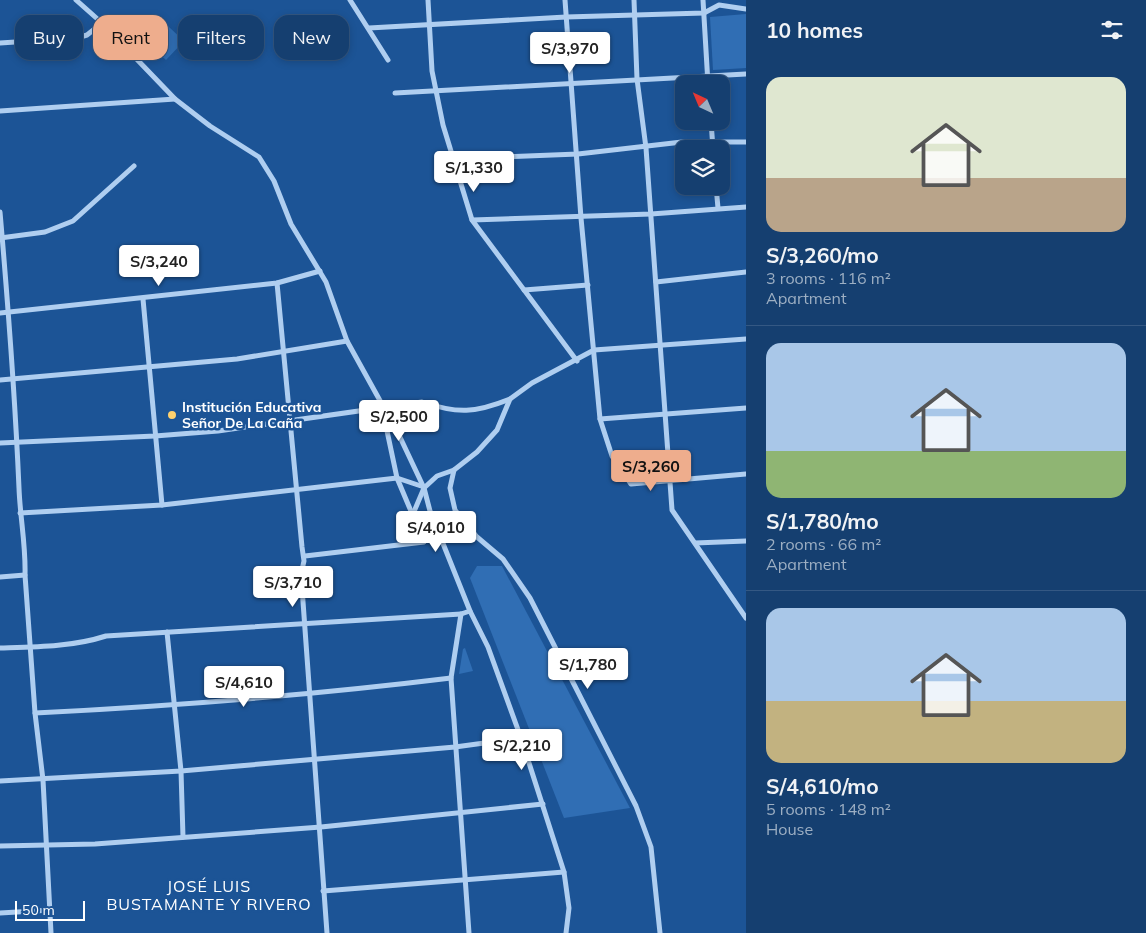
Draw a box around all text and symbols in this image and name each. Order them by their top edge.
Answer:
chip: Buy [15,15,83,60]
chip: Rent [93,15,168,60]
chip: Filters [178,15,264,60]
chip: New [274,15,349,60]
icon: filters [1098,16,1126,44]
text: 10 homes [766,17,863,43]
pin: S/3,970 [524,32,616,74]
text: S/3,970 [541,38,599,58]
north arrow [675,75,730,130]
map controls [675,75,730,195]
icon: home [901,110,991,200]
button: layers [675,140,730,195]
pin: S/1,330 [428,150,520,193]
text: S/1,330 [445,157,503,177]
text: S/3,260/mo [766,242,879,268]
pin: S/3,240 [113,244,205,287]
text: S/3,240 [130,251,188,271]
text: 3 rooms · 116 m² [766,268,891,288]
text: Apartment [766,288,847,308]
icon: home [901,375,991,465]
place label: Institución Educativa Señor De La Caña [182,398,321,432]
pin: S/2,500 [353,400,445,442]
text: S/2,500 [370,406,428,426]
marker: Institución Educativa Señor De La Caña [166,409,178,421]
pin: S/3,260 [605,450,697,492]
text: S/3,260 [622,456,680,476]
text: S/1,780/mo [766,508,879,534]
pin: S/4,010 [390,510,482,553]
text: S/4,010 [407,517,465,537]
text: 2 rooms · 66 m² [766,534,881,554]
text: Apartment [766,554,847,574]
pin: S/3,710 [247,566,339,608]
text: S/3,710 [264,572,322,592]
icon: home [901,640,991,730]
pin: S/1,780 [542,648,634,690]
text: S/1,780 [559,654,617,674]
pin: S/4,610 [198,666,290,708]
text: S/4,610 [215,672,273,692]
pin: S/2,210 [476,728,568,771]
text: S/2,210 [493,735,551,755]
text: S/4,610/mo [766,773,879,799]
text: 5 rooms · 148 m² [766,799,891,819]
text: House [766,819,813,839]
district label: JOSÉ LUIS BUSTAMANTE Y RIVERO [106,876,312,914]
scale bar [15,898,85,921]
text: 50 m [22,901,55,919]

